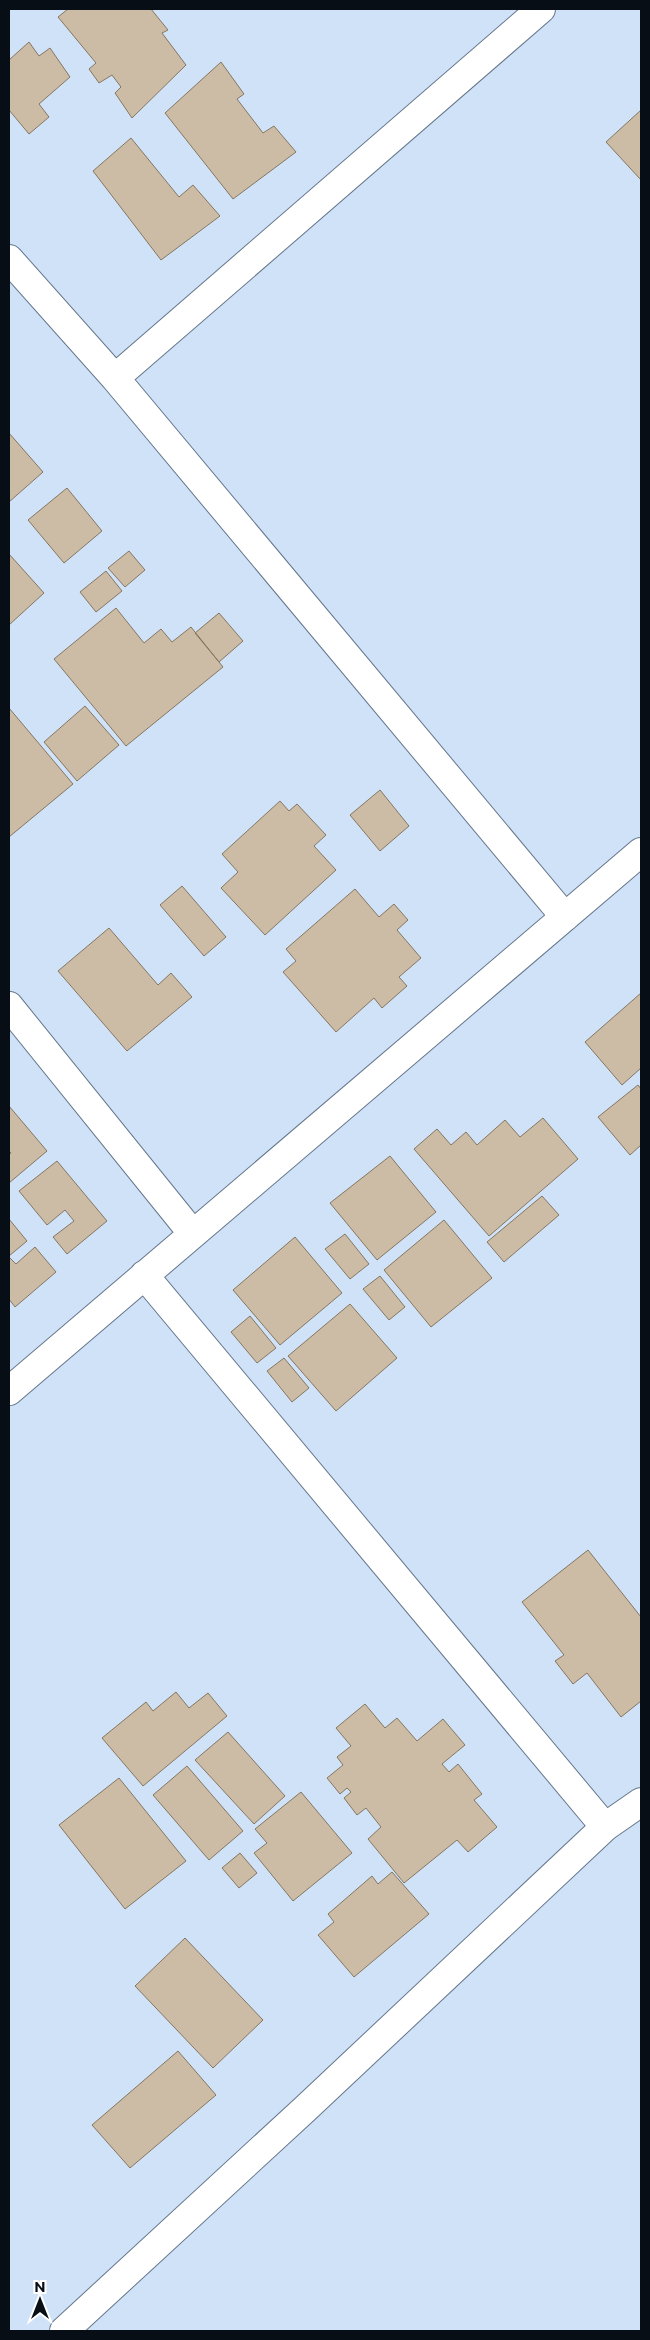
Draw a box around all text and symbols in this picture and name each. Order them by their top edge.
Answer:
north arrow [15,2275,65,2325]
text: N [34,2278,46,2296]

